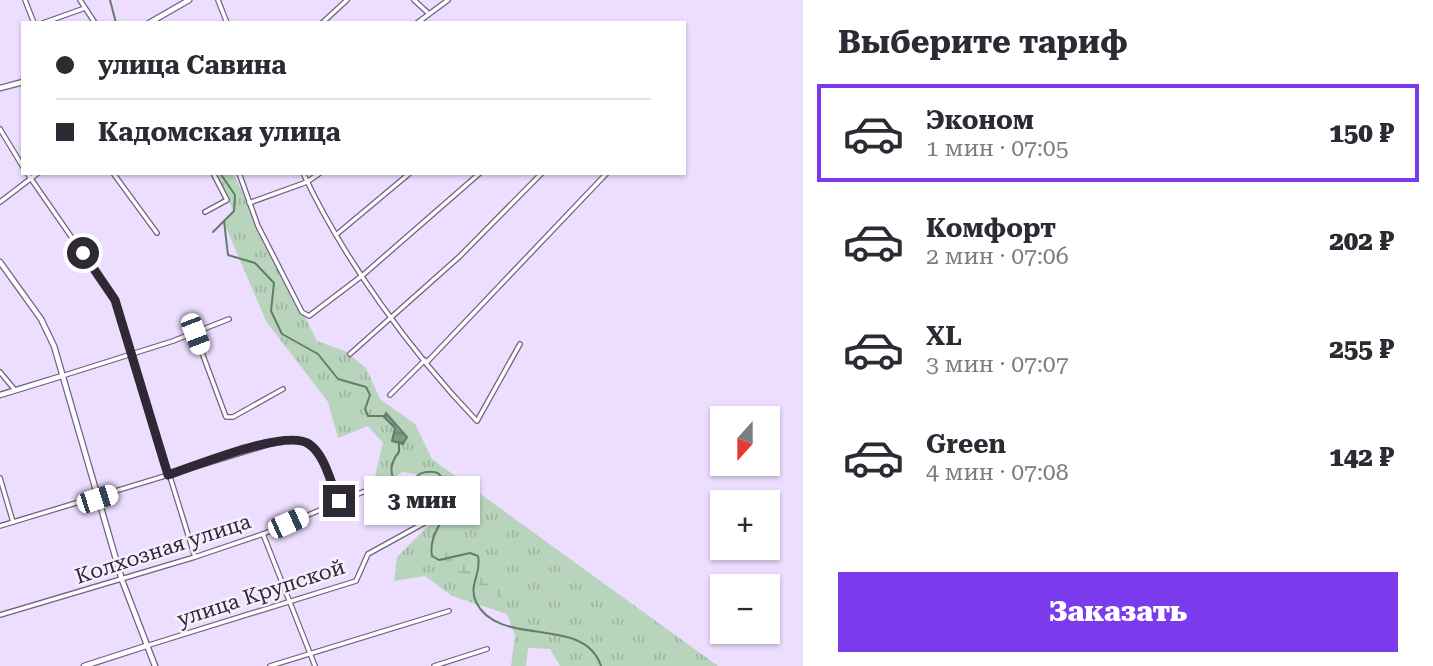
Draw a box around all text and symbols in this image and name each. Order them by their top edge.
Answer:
text: Выберите тариф [838,23,1128,61]
text: улица Савина [98,50,287,80]
icon: car [842,102,905,165]
text: Эконом [926,105,1034,135]
text: Кадомская улица [98,117,341,147]
text: 150 ₽ [1329,118,1394,148]
text: 1 мин · 07:05 [926,135,1069,162]
icon: car [842,210,905,273]
text: Комфорт [926,213,1056,243]
text: 202 ₽ [1329,226,1394,256]
route start [67,237,99,269]
text: 2 мин · 07:06 [926,243,1069,270]
car [178,311,213,357]
icon: car [842,318,905,381]
text: XL [926,321,962,351]
text: 255 ₽ [1329,334,1394,364]
text: 3 мин · 07:07 [926,351,1069,378]
north arrow [710,406,780,476]
map controls [710,406,780,644]
icon: car [842,426,905,489]
text: Green [926,429,1006,459]
text: 142 ₽ [1329,442,1394,472]
text: 4 мин · 07:08 [926,459,1069,486]
callout: 3 мин [364,476,479,526]
car [74,483,121,515]
route end [323,485,355,517]
text: 3 мин [387,487,457,514]
button: + [710,490,780,560]
car [265,505,312,541]
street label: Колхозная улица [72,509,254,589]
street label: улица Крупской [174,555,348,631]
button: Заказать [838,572,1398,652]
button: − [710,574,780,644]

